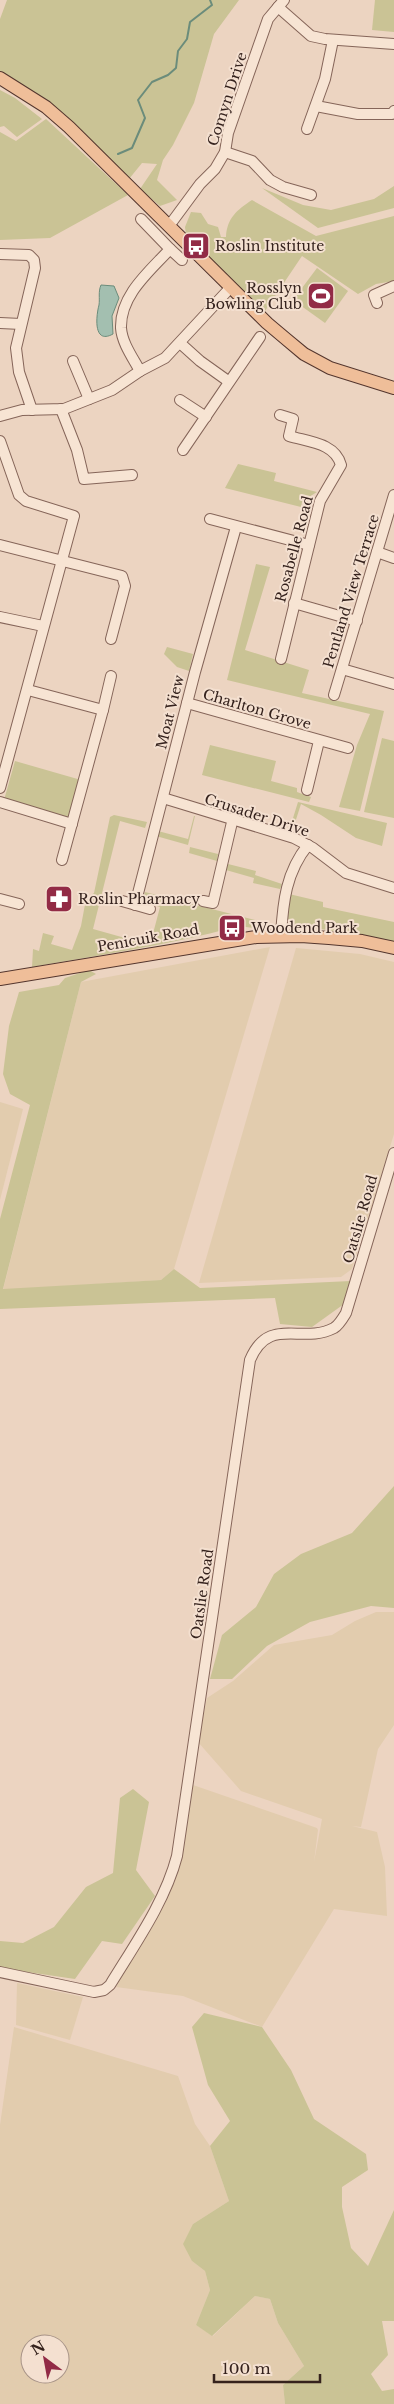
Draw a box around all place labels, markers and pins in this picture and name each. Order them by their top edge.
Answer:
bus stop icon: Roslin Institute [181,231,211,261]
place label: Roslin Institute [215,237,324,255]
place label: Rosslyn Bowling Club [205,279,302,313]
sports icon: Rosslyn Bowling Club [306,281,336,311]
pharmacy icon: Roslin Pharmacy [44,884,74,914]
place label: Roslin Pharmacy [78,890,200,908]
bus stop icon: Woodend Park [217,913,247,943]
place label: Woodend Park [250,919,358,937]

